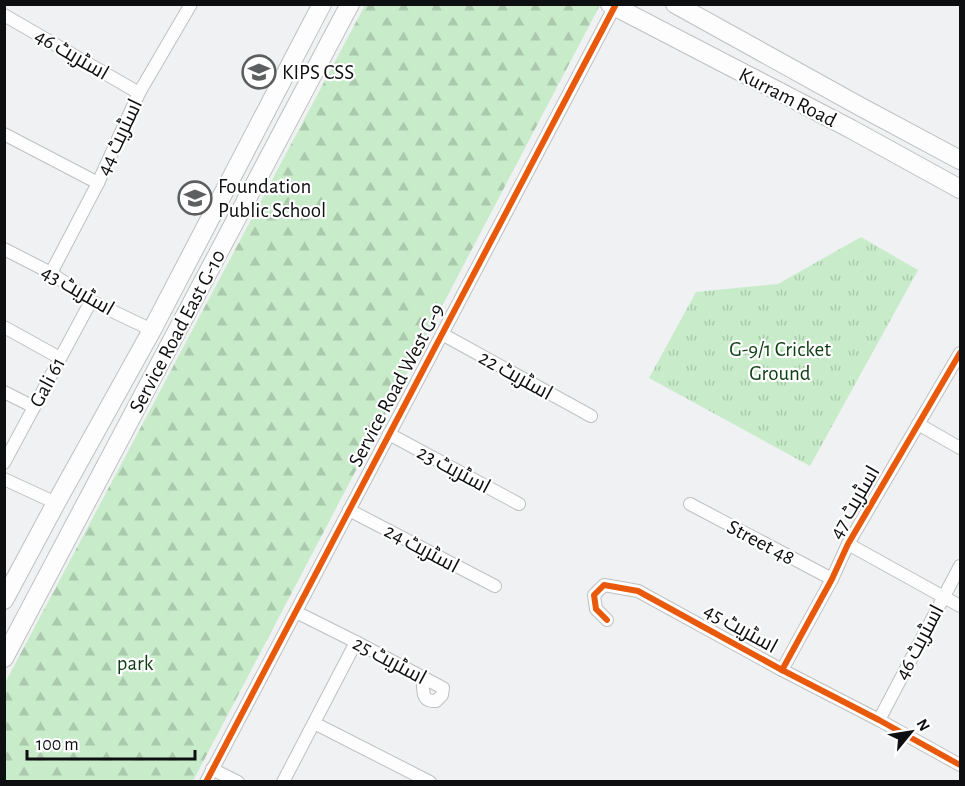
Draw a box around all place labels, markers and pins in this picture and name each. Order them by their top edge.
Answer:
school or university icon: KIPS CSS [241,54,277,90]
place label: KIPS CSS [282,62,354,83]
place label: Foundation Public School [218,176,326,221]
school or university icon: Foundation Public School [177,180,213,216]

